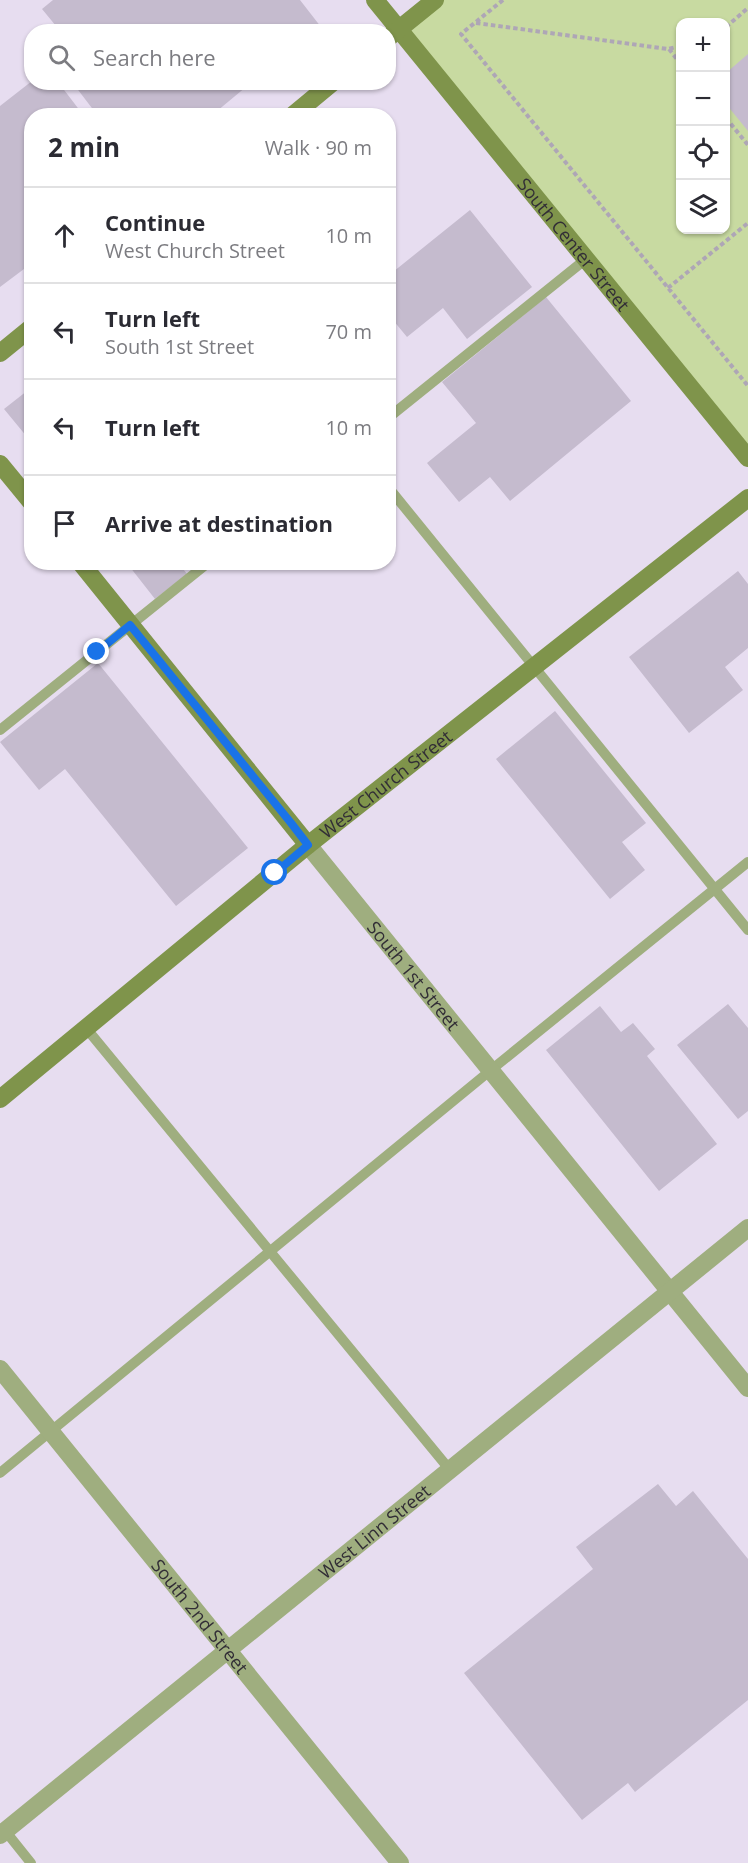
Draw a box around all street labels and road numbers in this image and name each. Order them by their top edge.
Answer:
street label: South Center Street [512,173,635,316]
street label: West Church Street [315,724,457,843]
street label: South 1st Street [362,916,465,1035]
street label: West Linn Street [313,1479,435,1584]
street label: South 2nd Street [146,1554,254,1679]

